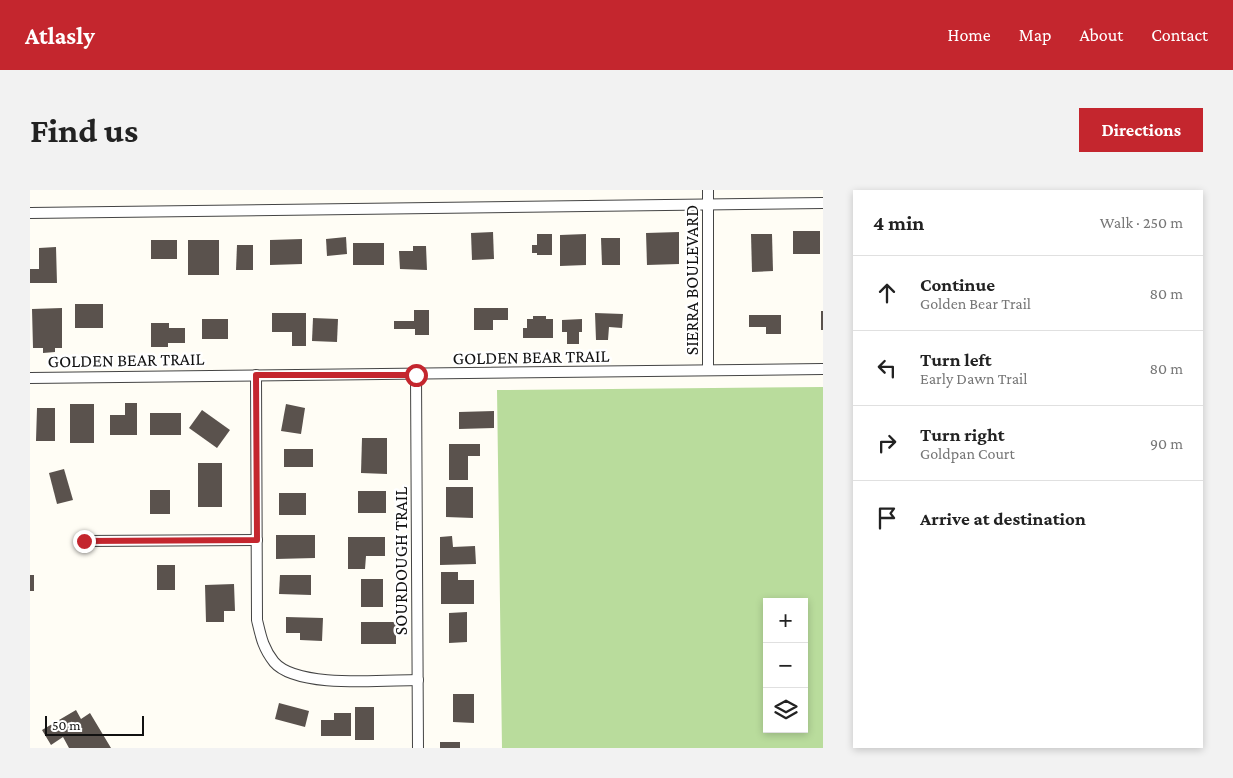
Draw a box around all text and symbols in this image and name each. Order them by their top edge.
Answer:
text: Atlasly [25,22,95,49]
text: Home [948,25,991,45]
text: Map [1019,25,1051,45]
text: About [1079,25,1123,45]
text: Contact [1151,25,1208,45]
button: Directions [1079,108,1203,152]
text: Find us [30,111,138,150]
street label: SIERRA BOULEVARD [682,205,702,355]
text: 4 min [873,211,924,235]
text: Walk · 250 m [1100,214,1183,231]
text: Continue [920,274,995,295]
icon: ahead [873,279,901,307]
text: 80 m [1149,285,1183,302]
text: Golden Bear Trail [920,295,1031,312]
street label: GOLDEN BEAR TRAIL [453,346,609,368]
street label: GOLDEN BEAR TRAIL [48,349,204,371]
text: Turn left [920,349,992,370]
icon: left [873,354,901,382]
text: 80 m [1149,360,1183,377]
route start [405,364,428,387]
text: Early Dawn Trail [920,370,1028,387]
text: Turn right [920,424,1005,445]
icon: right [873,429,901,457]
text: 90 m [1150,435,1183,452]
text: Goldpan Court [920,445,1015,462]
street label: SOURDOUGH TRAIL [391,487,411,635]
icon: arrive [873,504,901,532]
text: Arrive at destination [920,508,1086,529]
route end [73,530,96,553]
map controls [763,598,808,733]
button: + [763,598,808,643]
button: − [763,643,808,688]
button: layers [763,688,808,733]
scale bar [45,713,144,736]
text: 50 m [52,717,80,733]

